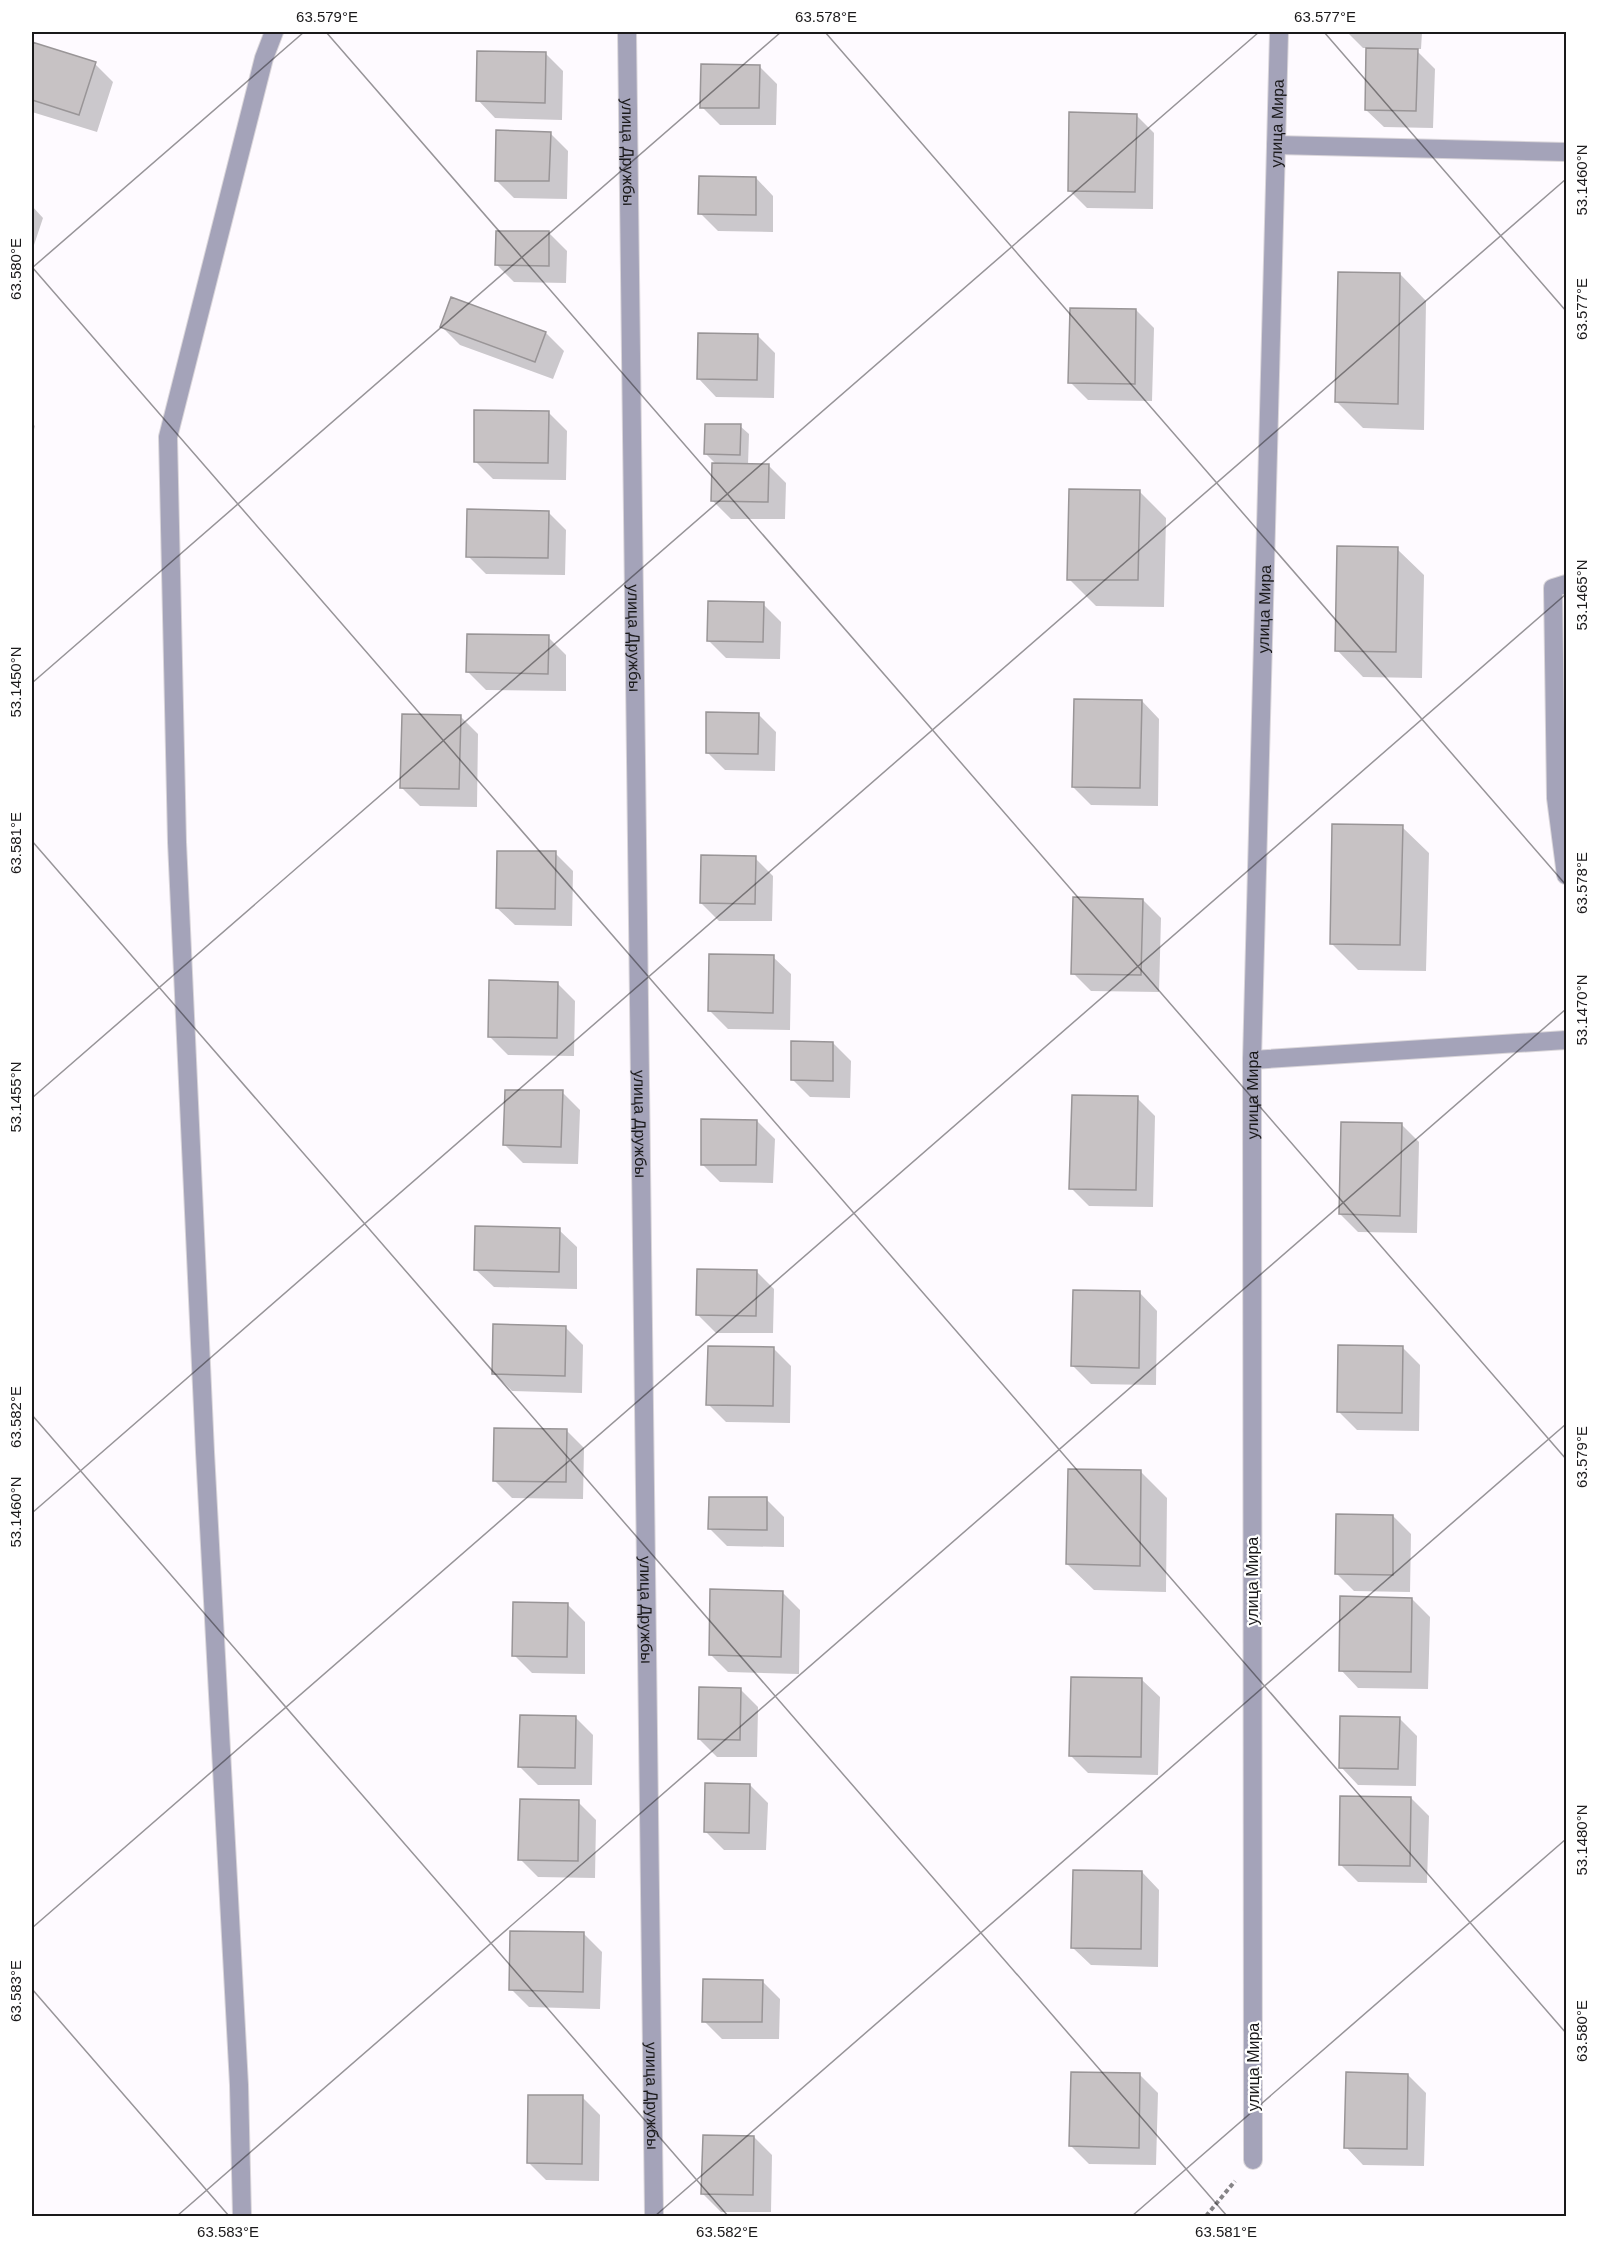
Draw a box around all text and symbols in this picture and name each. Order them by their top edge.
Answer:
text: 63.579°E [296,8,358,25]
text: 63.578°E [795,8,857,25]
text: 63.577°E [1294,8,1356,25]
street label: улица Мира [1267,79,1286,168]
street label: улица Дружбы [619,98,638,206]
text: 53.1460°N [1573,144,1590,216]
text: 63.580°E [7,238,24,300]
text: 63.577°E [1573,278,1590,340]
text: 53.1465°N [1573,559,1590,631]
street label: улица Мира [1254,565,1274,654]
street label: улица Дружбы [625,584,644,692]
text: 53.1450°N [7,646,24,718]
text: 63.581°E [7,812,24,874]
text: 63.578°E [1573,852,1590,914]
text: 53.1470°N [1573,974,1590,1046]
street label: улица Мира [1243,1050,1261,1139]
text: 53.1455°N [7,1061,24,1133]
street label: улица Дружбы [631,1070,650,1178]
text: 63.582°E [7,1386,24,1448]
text: 63.579°E [1573,1426,1590,1488]
text: 53.1460°N [7,1476,24,1548]
street label: улица Мира [1244,1537,1261,1625]
street label: улица Дружбы [637,1556,656,1664]
text: 53.1480°N [1573,1804,1590,1876]
text: 63.583°E [7,1960,24,2022]
text: 63.580°E [1573,2000,1590,2062]
street label: улица Мира [1245,2023,1262,2111]
street label: улица Дружбы [643,2042,662,2150]
text: 63.583°E [197,2223,259,2240]
text: 63.582°E [696,2223,758,2240]
text: 63.581°E [1195,2223,1257,2240]

